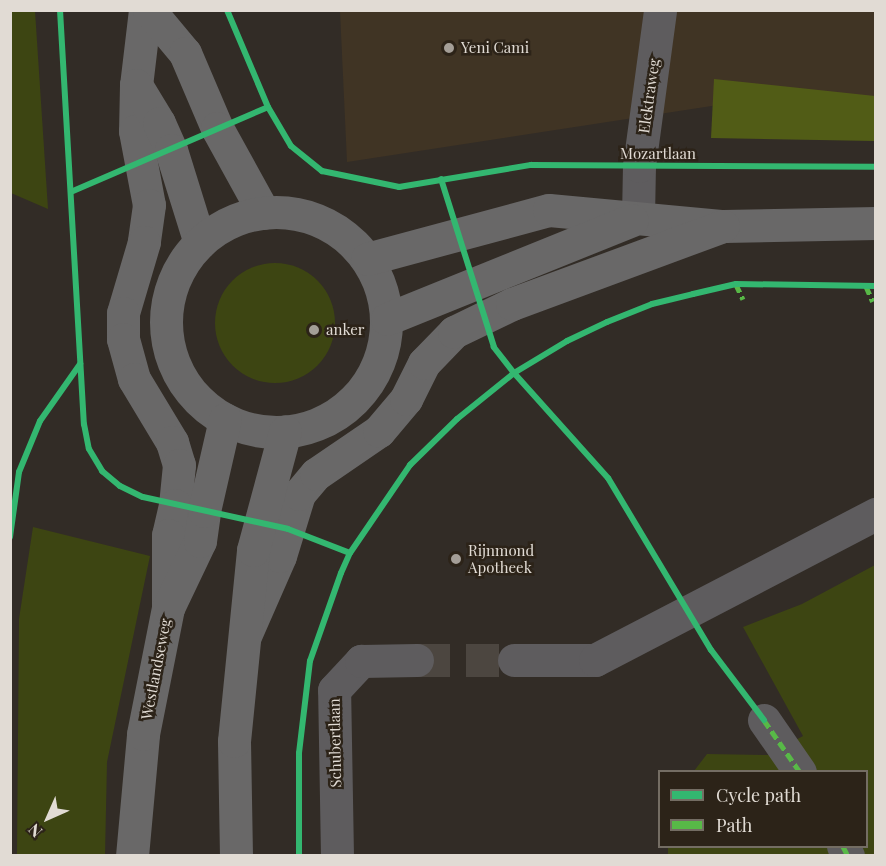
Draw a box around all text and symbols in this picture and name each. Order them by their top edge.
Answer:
place label: Yeni Cami [461,39,529,57]
marker: Yeni Cami [442,41,456,55]
street label: Elektraweg [635,57,663,135]
street label: Mozartlaan [620,145,696,163]
place label: anker [326,321,365,339]
marker: anker [307,323,321,337]
place label: Rijnmond Apotheek [468,541,534,576]
marker: Rijnmond Apotheek [449,552,463,566]
street label: Westlandseweg [137,617,175,721]
street label: Schubertlaan [325,698,345,788]
legend [658,770,868,848]
text: Cycle path [716,783,801,807]
north arrow [18,788,78,848]
text: Path [716,813,752,837]
text: N [23,820,46,843]

